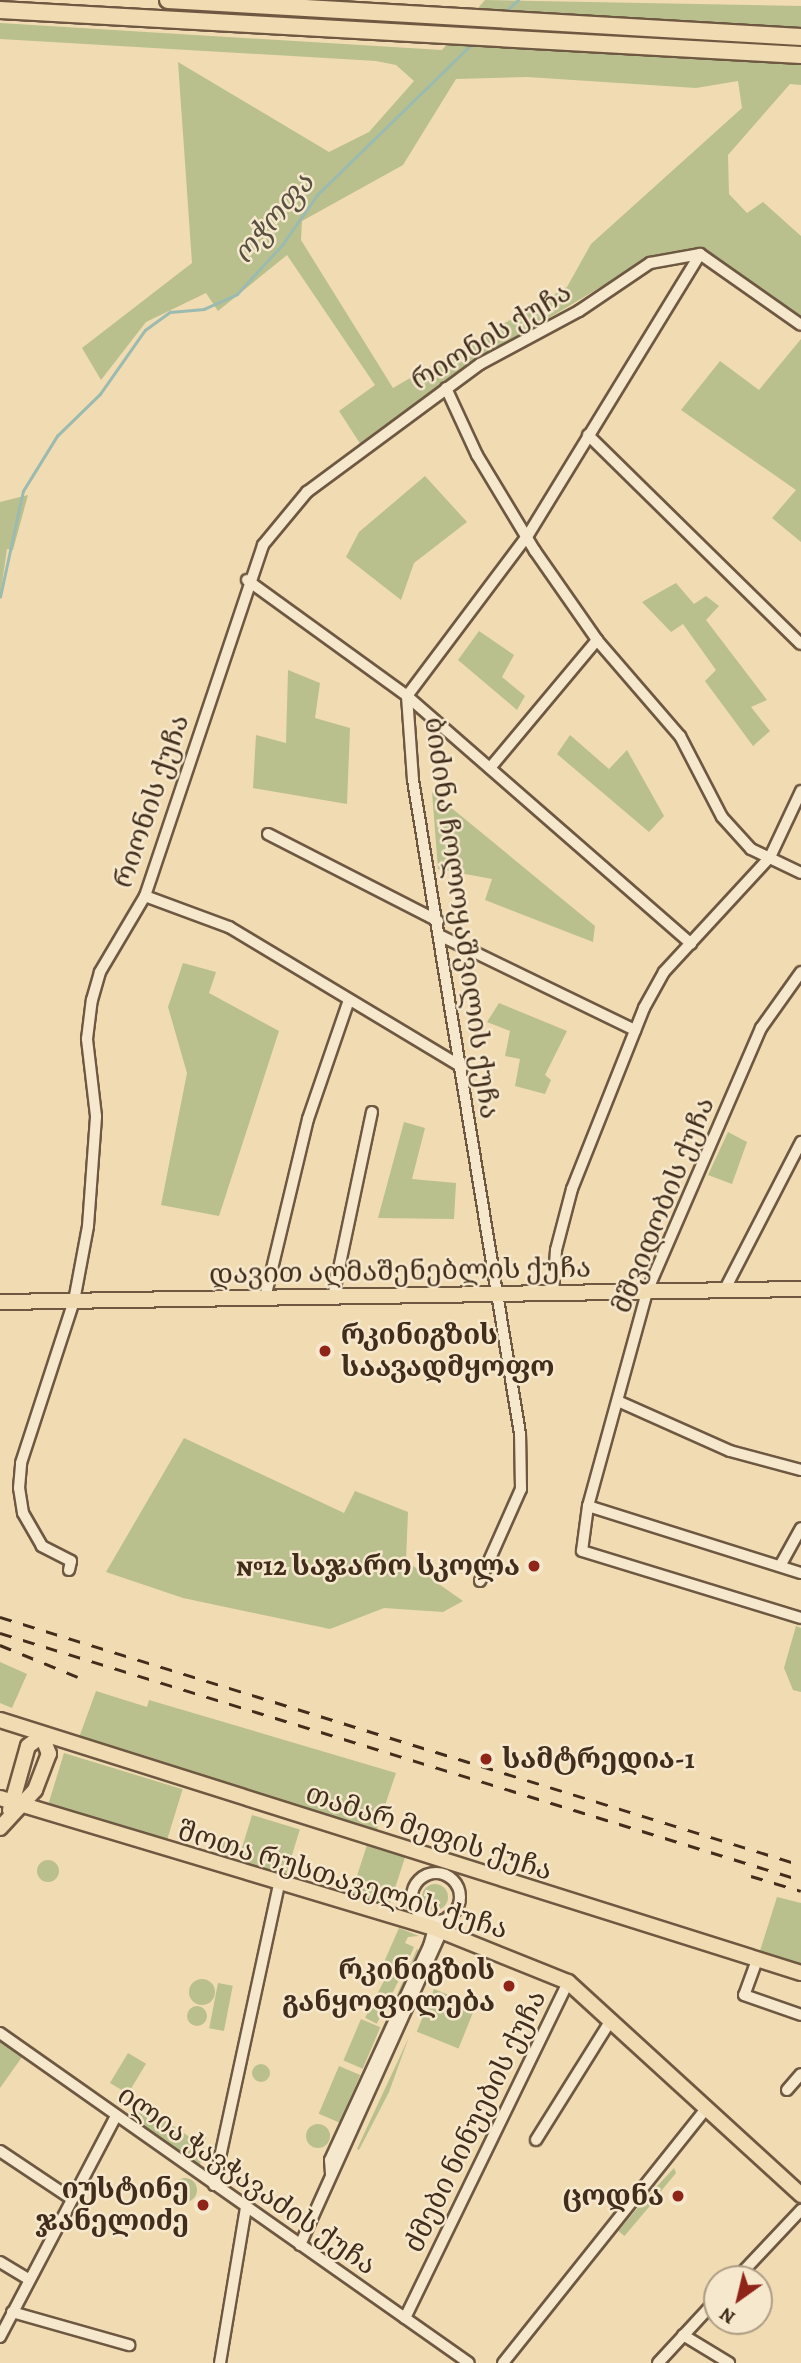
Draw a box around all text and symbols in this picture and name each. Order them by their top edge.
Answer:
water label: ოჭოფა [225,165,321,271]
street label: რიონის ქუჩა [405,275,577,397]
street label: რიონის ქუჩა [106,710,196,892]
street label: ბიძინა ჩოლოყაშვილის ქუჩა [417,715,507,1121]
street label: მშვიდობის ქუჩა [604,1092,722,1318]
street label: დავით აღმაშენებლის ქუჩა [209,1251,591,1291]
place label: რკინიგზის საავადმყოფო [341,1318,554,1384]
marker: რკინიგზის საავადმყოფო [315,1341,335,1361]
place label: №12 საჯარო სკოლა [236,1549,520,1583]
marker: №12 საჯარო სკოლა [526,1558,542,1574]
place label: სამტრედია-1 [502,1742,695,1776]
marker: სამტრედია-1 [476,1749,496,1769]
street label: თამარ მეფის ქუჩა [301,1776,557,1888]
street label: შოთა რუსთაველის ქუჩა [174,1814,512,1946]
place label: რკინიგზის განყოფილება [282,1953,495,2019]
marker: რკინიგზის განყოფილება [501,1978,517,1994]
street label: ძმები ნინუების ქუჩა [397,1984,553,2258]
street label: ილია ჭავჭავაძის ქუჩა [111,2078,383,2282]
place label: იუსტინე ჯანელიძე [36,2172,189,2238]
place label: ცოდნა [563,2179,664,2213]
marker: ცოდნა [670,2188,686,2204]
marker: იუსტინე ჯანელიძე [195,2197,211,2213]
north arrow [703,2265,773,2335]
text: N [714,2301,740,2330]

